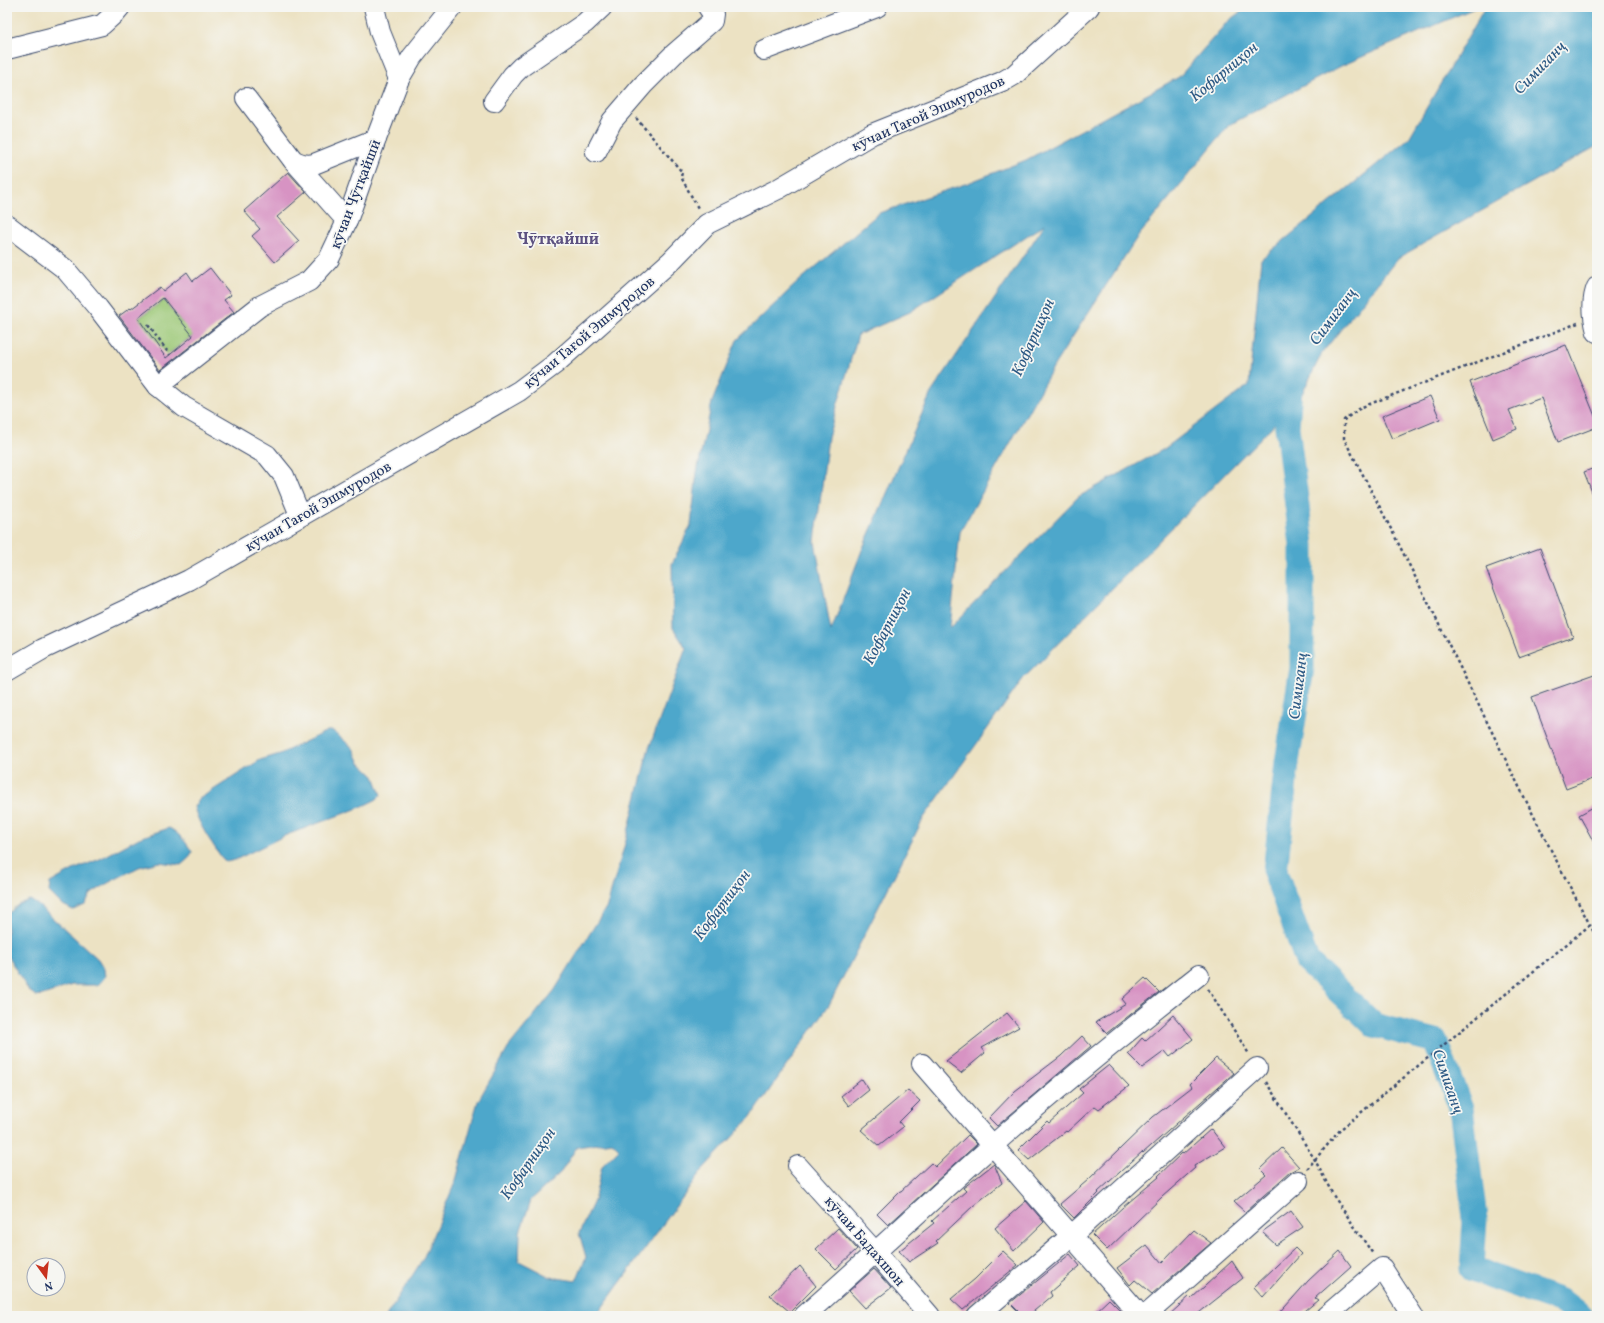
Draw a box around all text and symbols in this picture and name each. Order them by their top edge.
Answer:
water label: Кофарниҳон [1185,37,1263,108]
water label: Симиганҷ [1509,37,1572,100]
street label: кӯчаи Тағой Эшмуродов [849,71,1009,158]
street label: кӯчаи Чӯтқайшӣ [326,137,387,252]
district label: Чӯтқайшӣ [517,229,599,251]
street label: кӯчаи Тағой Эшмуродов [520,272,660,394]
water label: Симиганҷ [1305,284,1363,351]
water label: Кофарниҳон [1007,295,1061,380]
street label: кӯчаи Тағой Эшмуродов [242,457,396,558]
water label: Кофарниҳон [859,585,917,669]
water label: Симиганҷ [1284,652,1314,721]
water label: Кофарниҳон [689,865,756,945]
water label: Симиганҷ [1426,1046,1468,1117]
water label: Кофарниҳон [496,1124,561,1204]
street label: кӯчаи Бадахшон [819,1192,909,1292]
north arrow [26,1257,66,1297]
text: N [42,1277,54,1293]

